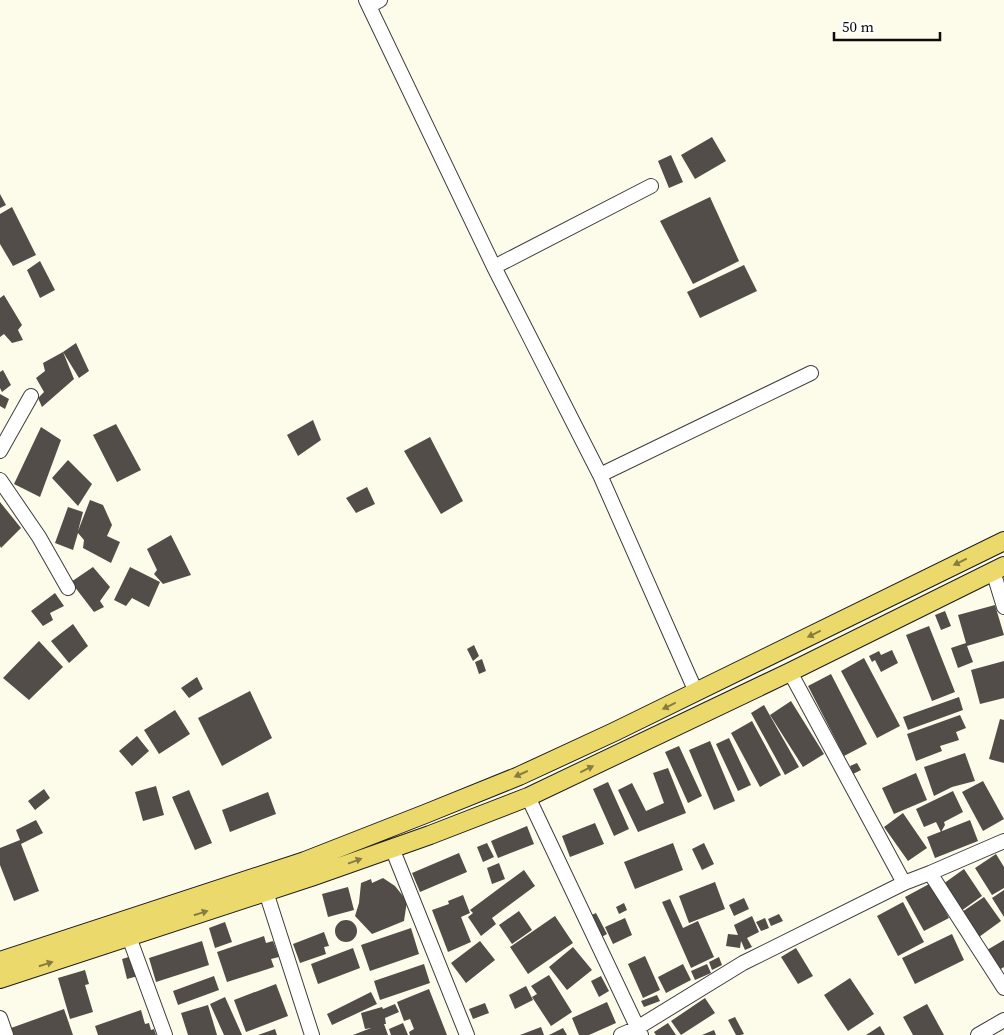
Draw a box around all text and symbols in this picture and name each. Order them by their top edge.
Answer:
scale bar [834,10,940,42]
text: 50 m [842,16,874,37]
one-way arrow [953,558,967,566]
one-way arrow [807,630,822,638]
one-way arrow [662,702,676,710]
one-way arrow [579,765,594,773]
one-way arrow [514,771,528,779]
one-way arrow [347,857,362,865]
one-way arrow [193,909,208,917]
one-way arrow [39,960,54,967]

